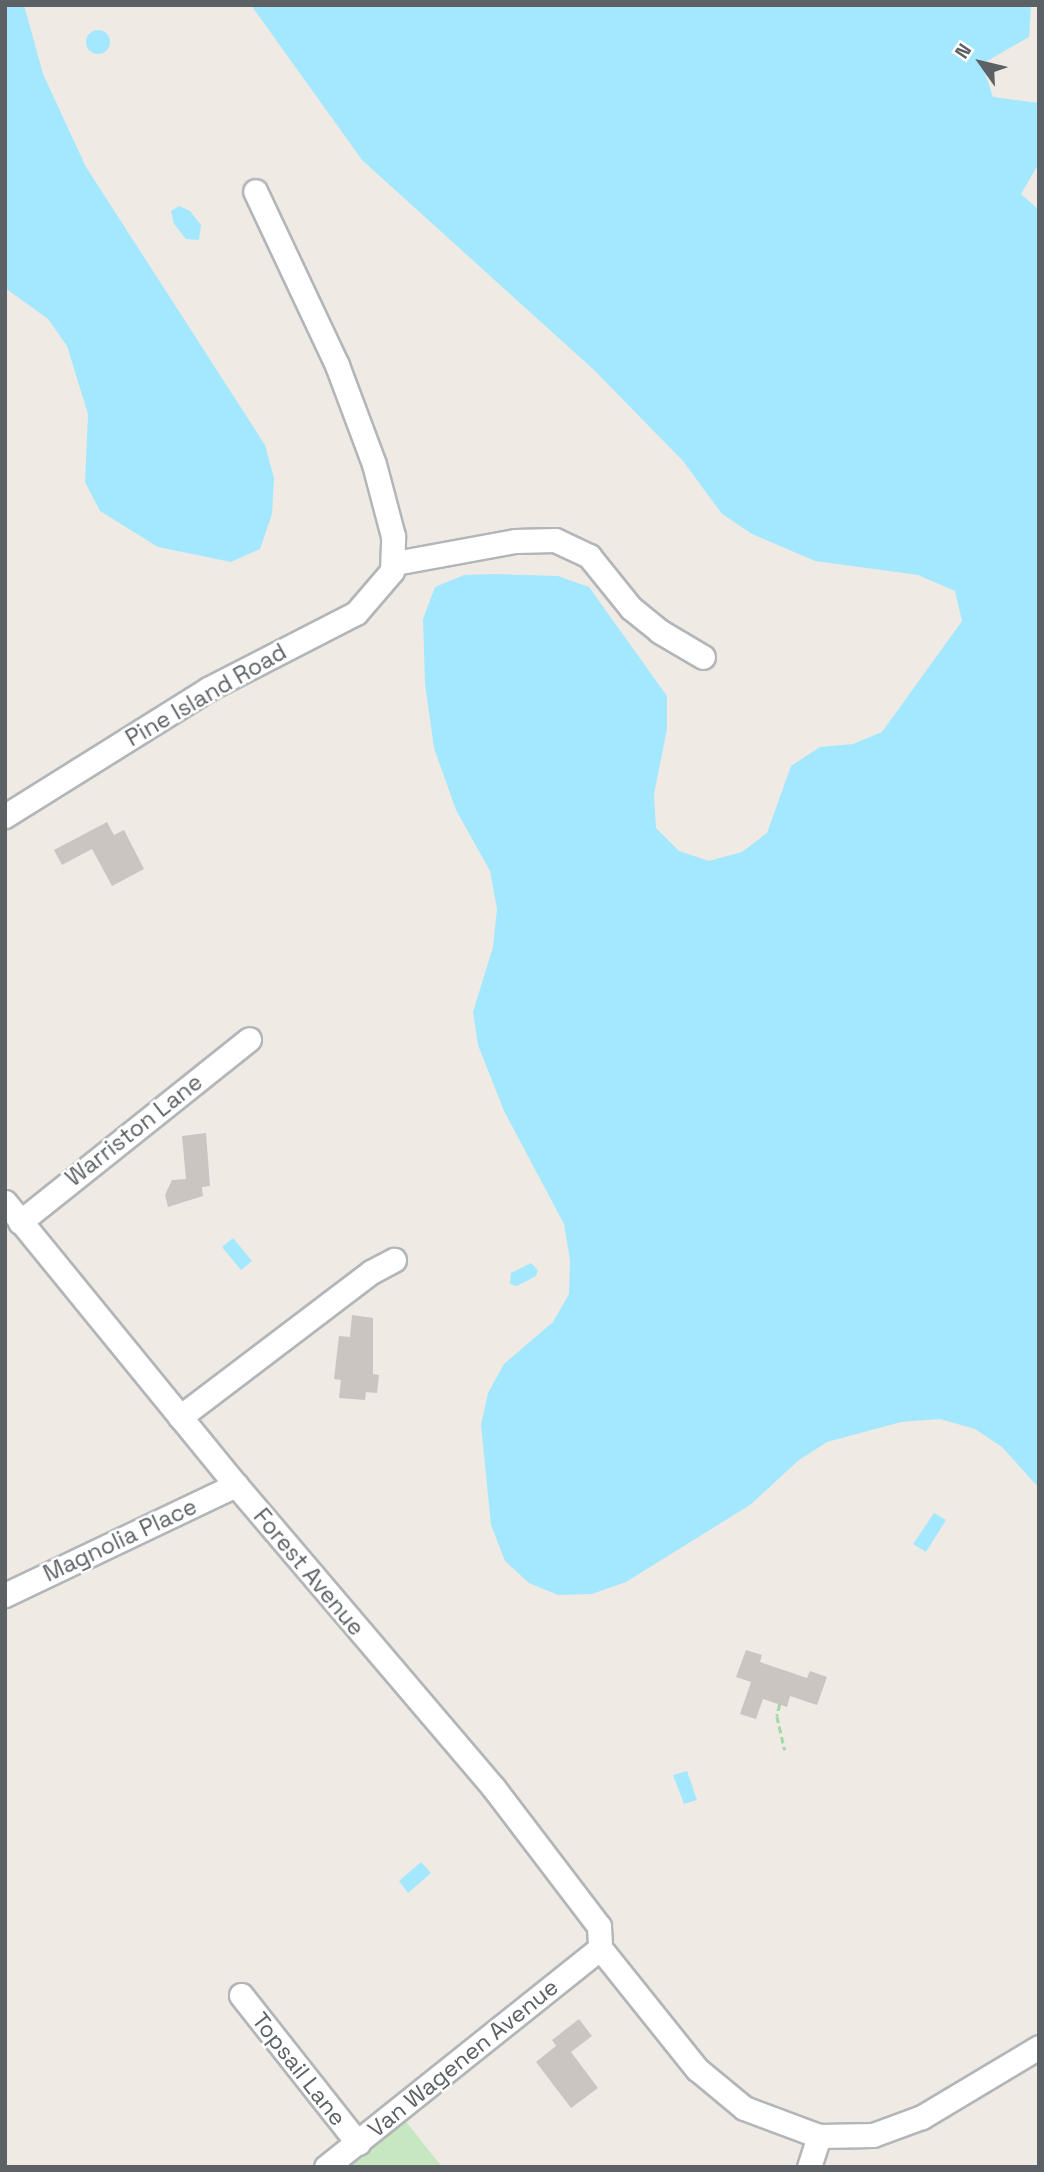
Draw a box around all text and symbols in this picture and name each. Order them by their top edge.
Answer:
north arrow [946,28,1016,98]
text: N [949,39,977,63]
street label: Pine Island Road [121,638,291,752]
street label: Warriston Lane [60,1068,208,1192]
street label: Magnolia Place [39,1492,201,1588]
street label: Forest Avenue [248,1503,370,1641]
street label: Van Wagenen Avenue [362,1973,564,2143]
street label: Topsail Lane [246,2007,352,2131]

